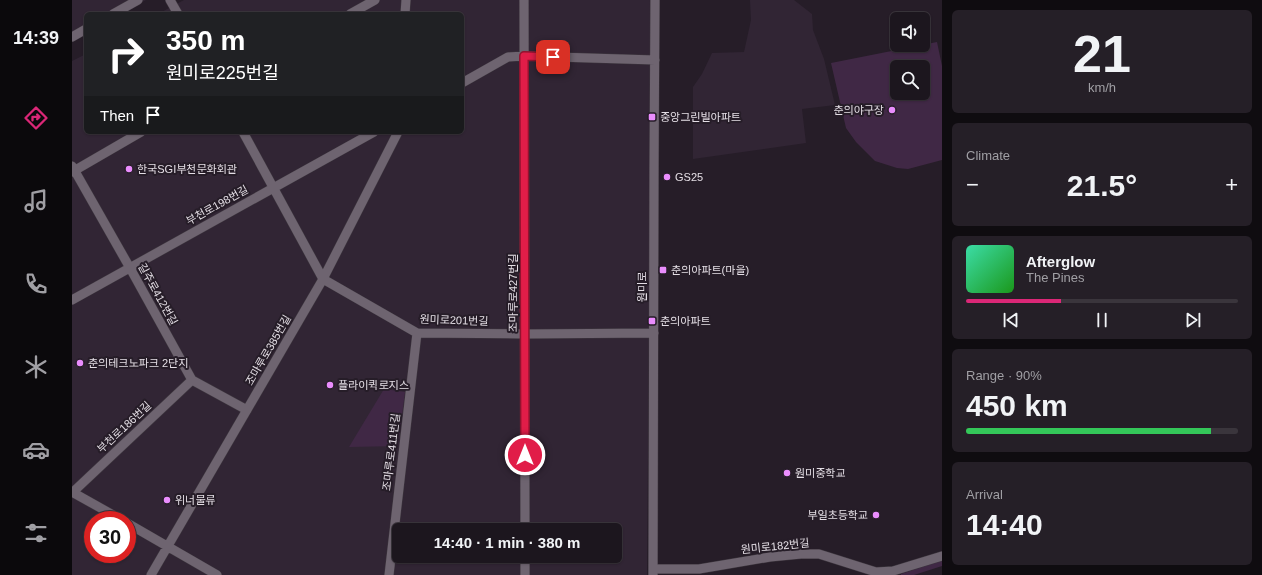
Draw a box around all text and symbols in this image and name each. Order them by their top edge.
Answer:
map controls [890,12,930,100]
button: sound [890,12,930,52]
text: 350 m [166,25,245,56]
text: 21 [1073,25,1131,83]
text: 14:39 [13,28,59,48]
icon: right [100,28,152,80]
pin [536,40,570,74]
icon: arrive [542,46,564,68]
button: search [890,60,930,100]
text: 원미로225번길 [166,63,279,83]
text: km/h [1088,80,1116,95]
icon: directions [22,104,50,132]
icon: arrive [142,104,164,126]
place label: 춘의야구장 [833,104,884,116]
marker: 춘의야구장 [887,105,897,115]
text: Then [100,107,134,124]
place label: 중앙그린빌아파트 [660,111,741,123]
marker: 중앙그린빌아파트 [647,112,657,122]
text: Climate [966,148,1010,163]
place label: 한국SGI부천문화회관 [137,163,237,175]
marker: 한국SGI부천문화회관 [124,164,134,174]
text: 21.5° [1067,169,1137,202]
place label: GS25 [675,171,703,183]
marker: GS25 [662,172,672,182]
text: − [966,172,979,197]
text: + [1225,172,1238,197]
street label: 부천로198번길 [184,183,250,227]
icon: music [22,187,50,215]
street label: 조마루로427번길 [507,253,519,333]
text: Afterglow [1026,253,1095,270]
street label: 길주로412번길 [136,261,180,327]
place label: 춘의아파트(마을) [671,264,749,276]
marker: 춘의아파트(마을) [658,265,668,275]
icon: phone [22,270,50,298]
text: The Pines [1026,270,1085,285]
street label: 원미로 [636,272,648,302]
icon: previous [1000,309,1022,331]
icon: pause [1091,309,1113,331]
icon: next [1182,309,1204,331]
street label: 조마루로385번길 [243,313,293,387]
street label: 원미로201번길 [419,313,489,327]
place label: 춘의아파트 [660,315,711,327]
marker: 춘의아파트 [647,316,657,326]
icon: climate [22,353,50,381]
place label: 춘의테크노파크 2단지 [88,357,188,369]
marker: 춘의테크노파크 2단지 [75,358,85,368]
text: Range · 90% [966,368,1042,383]
place label: 플라이퀵로지스 [338,379,409,391]
marker: 플라이퀵로지스 [325,380,335,390]
text: 450 km [966,389,1068,422]
street label: 부천로186번길 [95,399,153,455]
street label: 조마루로411번길 [380,412,402,492]
position arrow [504,434,546,476]
icon: car [22,436,50,464]
place label: 원미중학교 [795,467,846,479]
marker: 원미중학교 [782,468,792,478]
text: Arrival [966,487,1003,502]
place label: 위너물류 [175,494,215,506]
marker: 위너물류 [162,495,172,505]
text: 14:40 [966,508,1043,541]
place label: 부일초등학교 [807,509,868,521]
marker: 부일초등학교 [871,510,881,520]
speed limit sign: 30 [84,511,136,563]
icon: filters [22,519,50,547]
text: 14:40 · 1 min · 380 m [434,534,580,551]
street label: 원미로182번길 [740,536,810,556]

